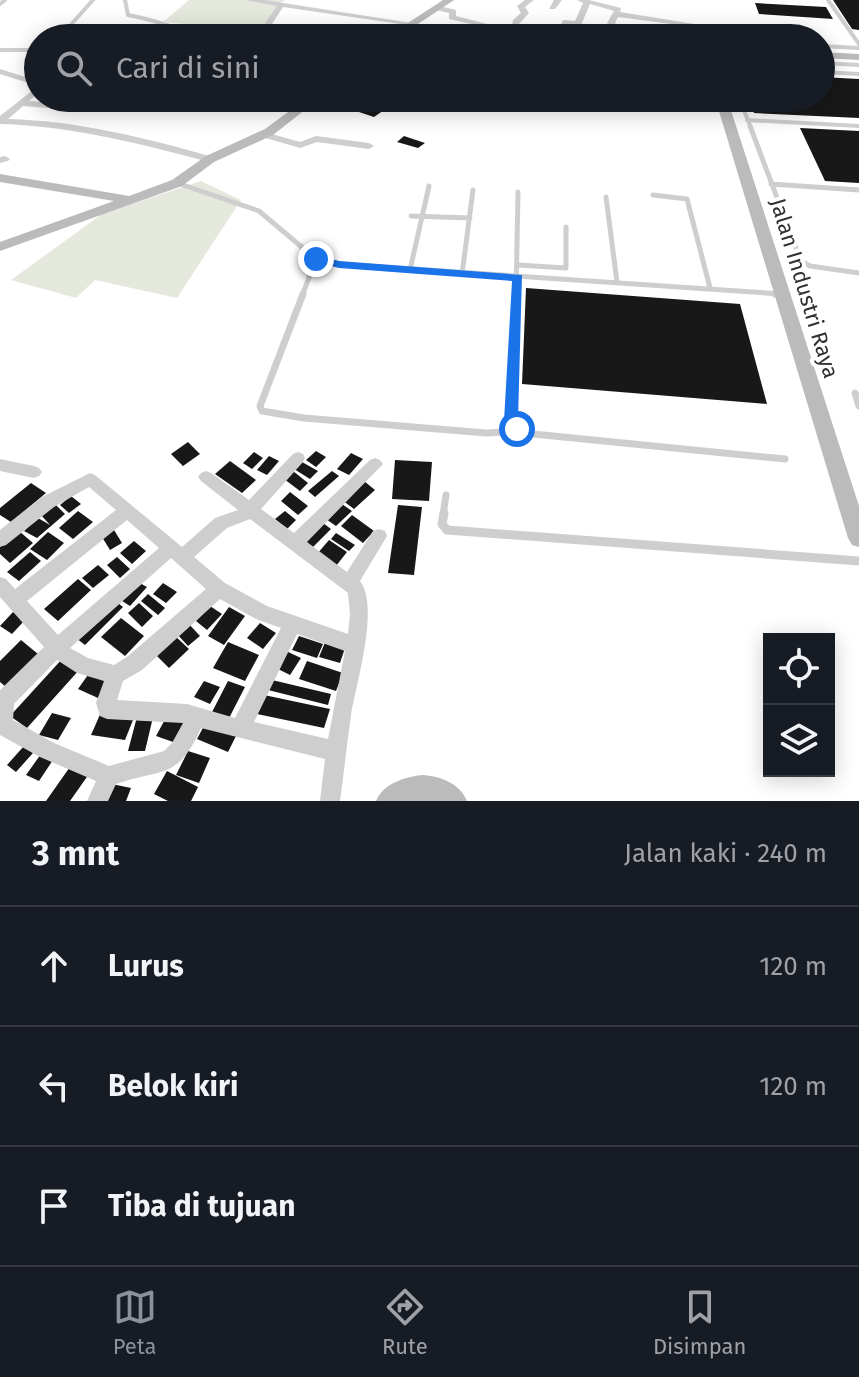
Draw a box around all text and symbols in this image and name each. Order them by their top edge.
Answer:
search box [24,24,835,112]
icon: search [52,46,96,90]
text: Cari di sini [116,50,260,86]
street label: Jalan Industri Raya [764,195,845,381]
route end [298,241,334,277]
route start [499,411,535,447]
map controls [763,633,835,777]
button: locate [763,633,835,705]
button: layers [763,705,835,777]
text: 3 mnt [32,833,119,874]
text: Jalan kaki · 240 m [624,838,827,869]
icon: ahead [32,944,76,988]
text: Lurus [108,948,184,984]
text: 120 m [759,951,827,982]
icon: left [32,1064,76,1108]
text: Belok kiri [108,1068,239,1104]
text: 120 m [759,1071,827,1102]
icon: arrive [32,1184,76,1228]
text: Tiba di tujuan [108,1188,295,1224]
tab: Peta [113,1285,157,1360]
tab: Rute [382,1285,428,1360]
tab: Disimpan [653,1285,746,1360]

